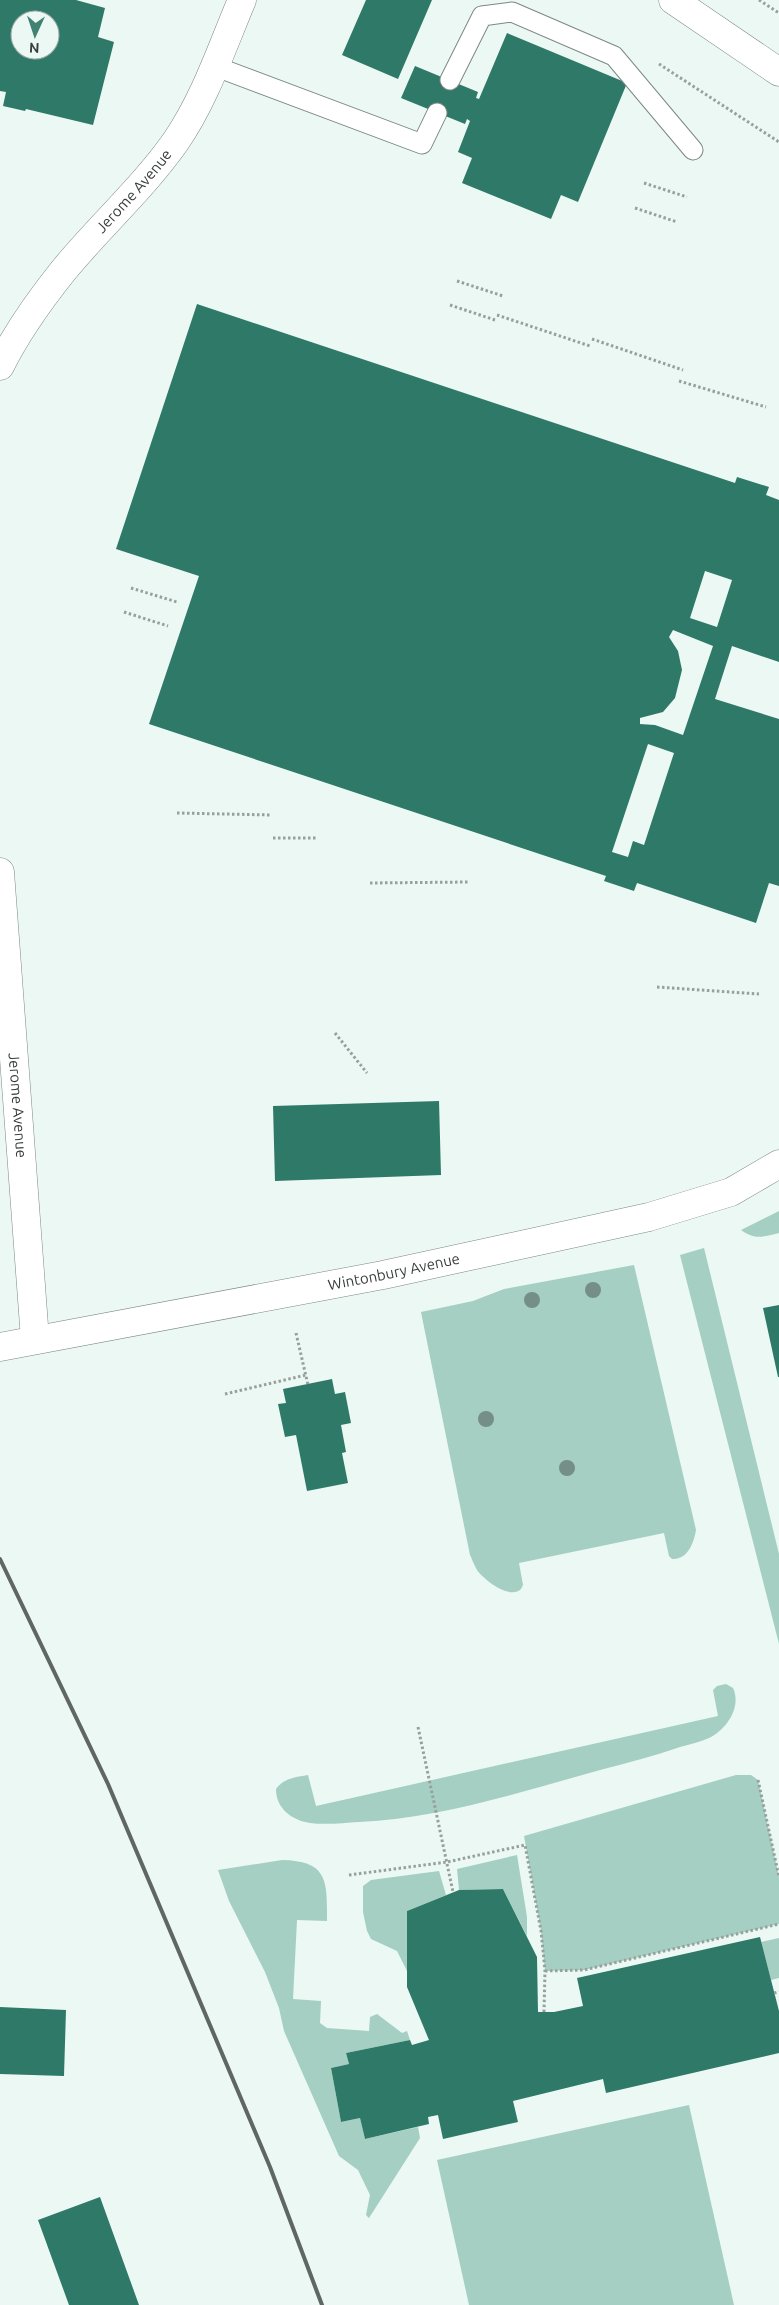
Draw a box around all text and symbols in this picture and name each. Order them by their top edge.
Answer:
north arrow [10,10,60,60]
text: N [29,40,40,56]
street label: Jerome Avenue [92,146,175,236]
street label: Jerome Avenue [6,1052,30,1158]
street label: Wintonbury Avenue [326,1249,461,1293]

